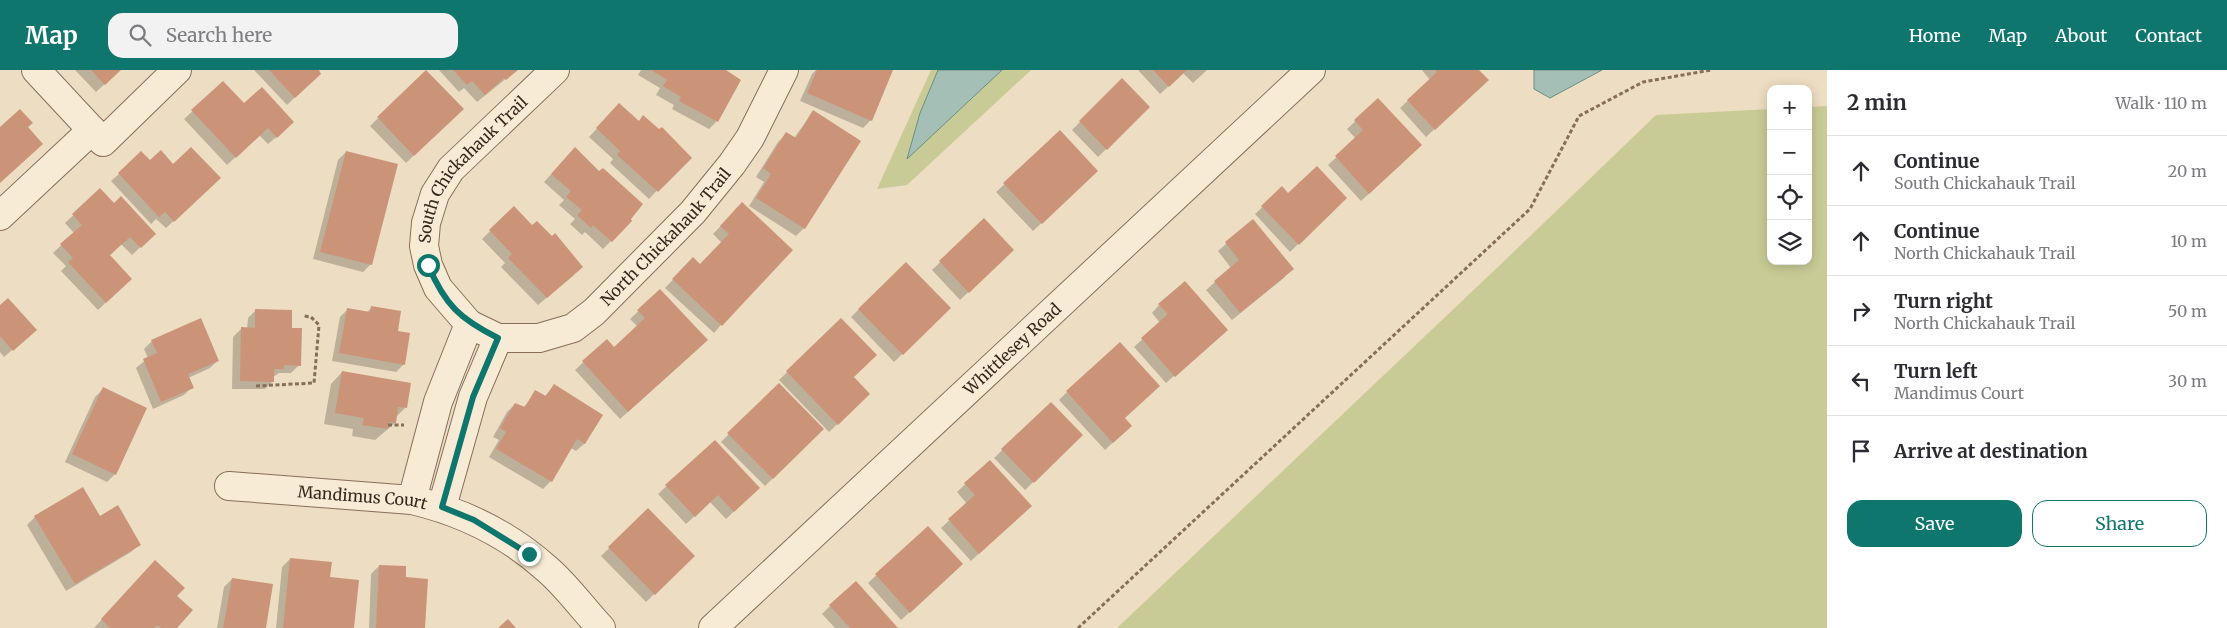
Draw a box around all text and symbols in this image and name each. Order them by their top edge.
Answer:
search box [108,13,458,58]
text: Map [25,20,78,51]
icon: search [126,21,154,49]
text: Search here [166,23,272,47]
text: Home [1909,24,1961,47]
text: Map [1989,24,2027,47]
text: About [2055,24,2107,47]
text: Contact [2135,24,2202,47]
map controls [1767,85,1812,265]
button: + [1767,85,1812,130]
text: 2 min [1847,89,1907,116]
street label: South Chickahauk Trail [414,92,531,244]
text: Walk · 110 m [2115,93,2207,113]
button: − [1767,130,1812,175]
text: Continue [1894,149,1980,173]
icon: ahead [1847,157,1875,185]
text: 20 m [2168,161,2207,181]
street label: North Chickahauk Trail [596,164,735,310]
text: South Chickahauk Trail [1894,173,2076,193]
button: locate [1767,175,1812,220]
text: Continue [1894,219,1980,243]
button: layers [1767,220,1812,265]
icon: ahead [1847,227,1875,255]
text: 10 m [2170,231,2207,251]
text: North Chickahauk Trail [1894,243,2076,263]
route start [417,254,440,277]
text: Turn right [1894,289,1993,313]
icon: right [1847,297,1875,325]
street label: Whittlesey Road [958,298,1065,400]
text: 50 m [2168,301,2207,321]
text: North Chickahauk Trail [1894,313,2076,333]
text: Turn left [1894,359,1978,383]
icon: left [1847,367,1875,395]
text: 30 m [2168,371,2207,391]
text: Mandimus Court [1894,383,2024,403]
icon: arrive [1847,437,1875,465]
text: Arrive at destination [1894,439,2088,463]
street label: Mandimus Court [297,481,430,514]
button: Save [1847,500,2022,547]
button: Share [2032,500,2207,547]
route end [518,543,541,566]

